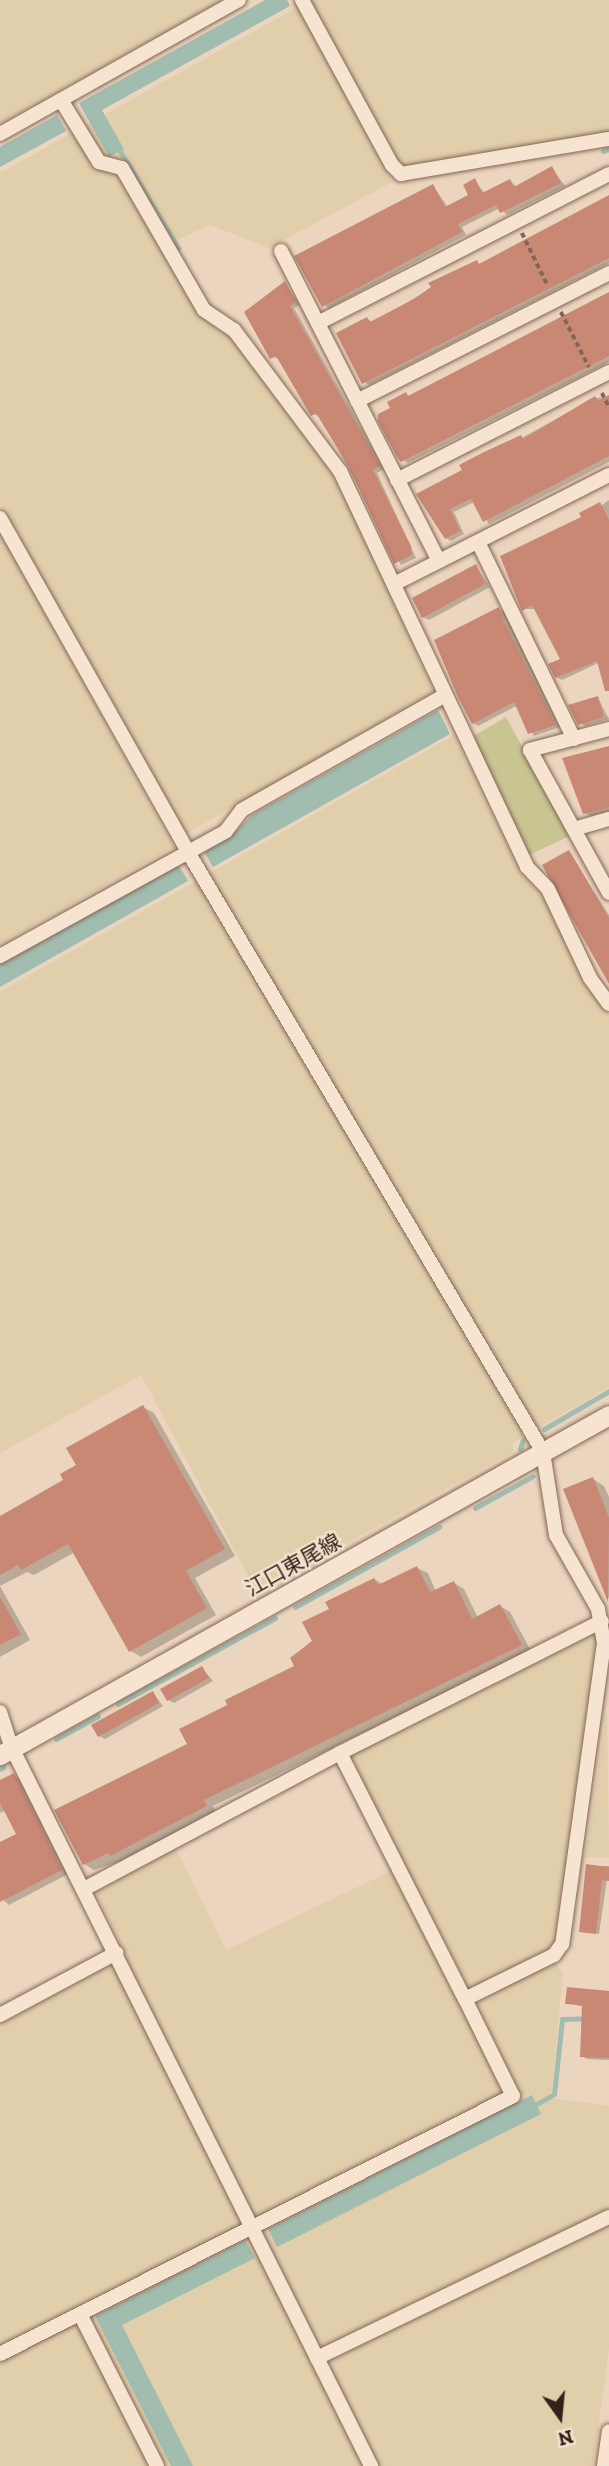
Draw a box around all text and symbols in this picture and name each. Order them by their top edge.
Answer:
street label: 江口東尾線 [241,1529,345,1601]
north arrow [525,2382,595,2452]
text: N [556,2425,576,2451]

